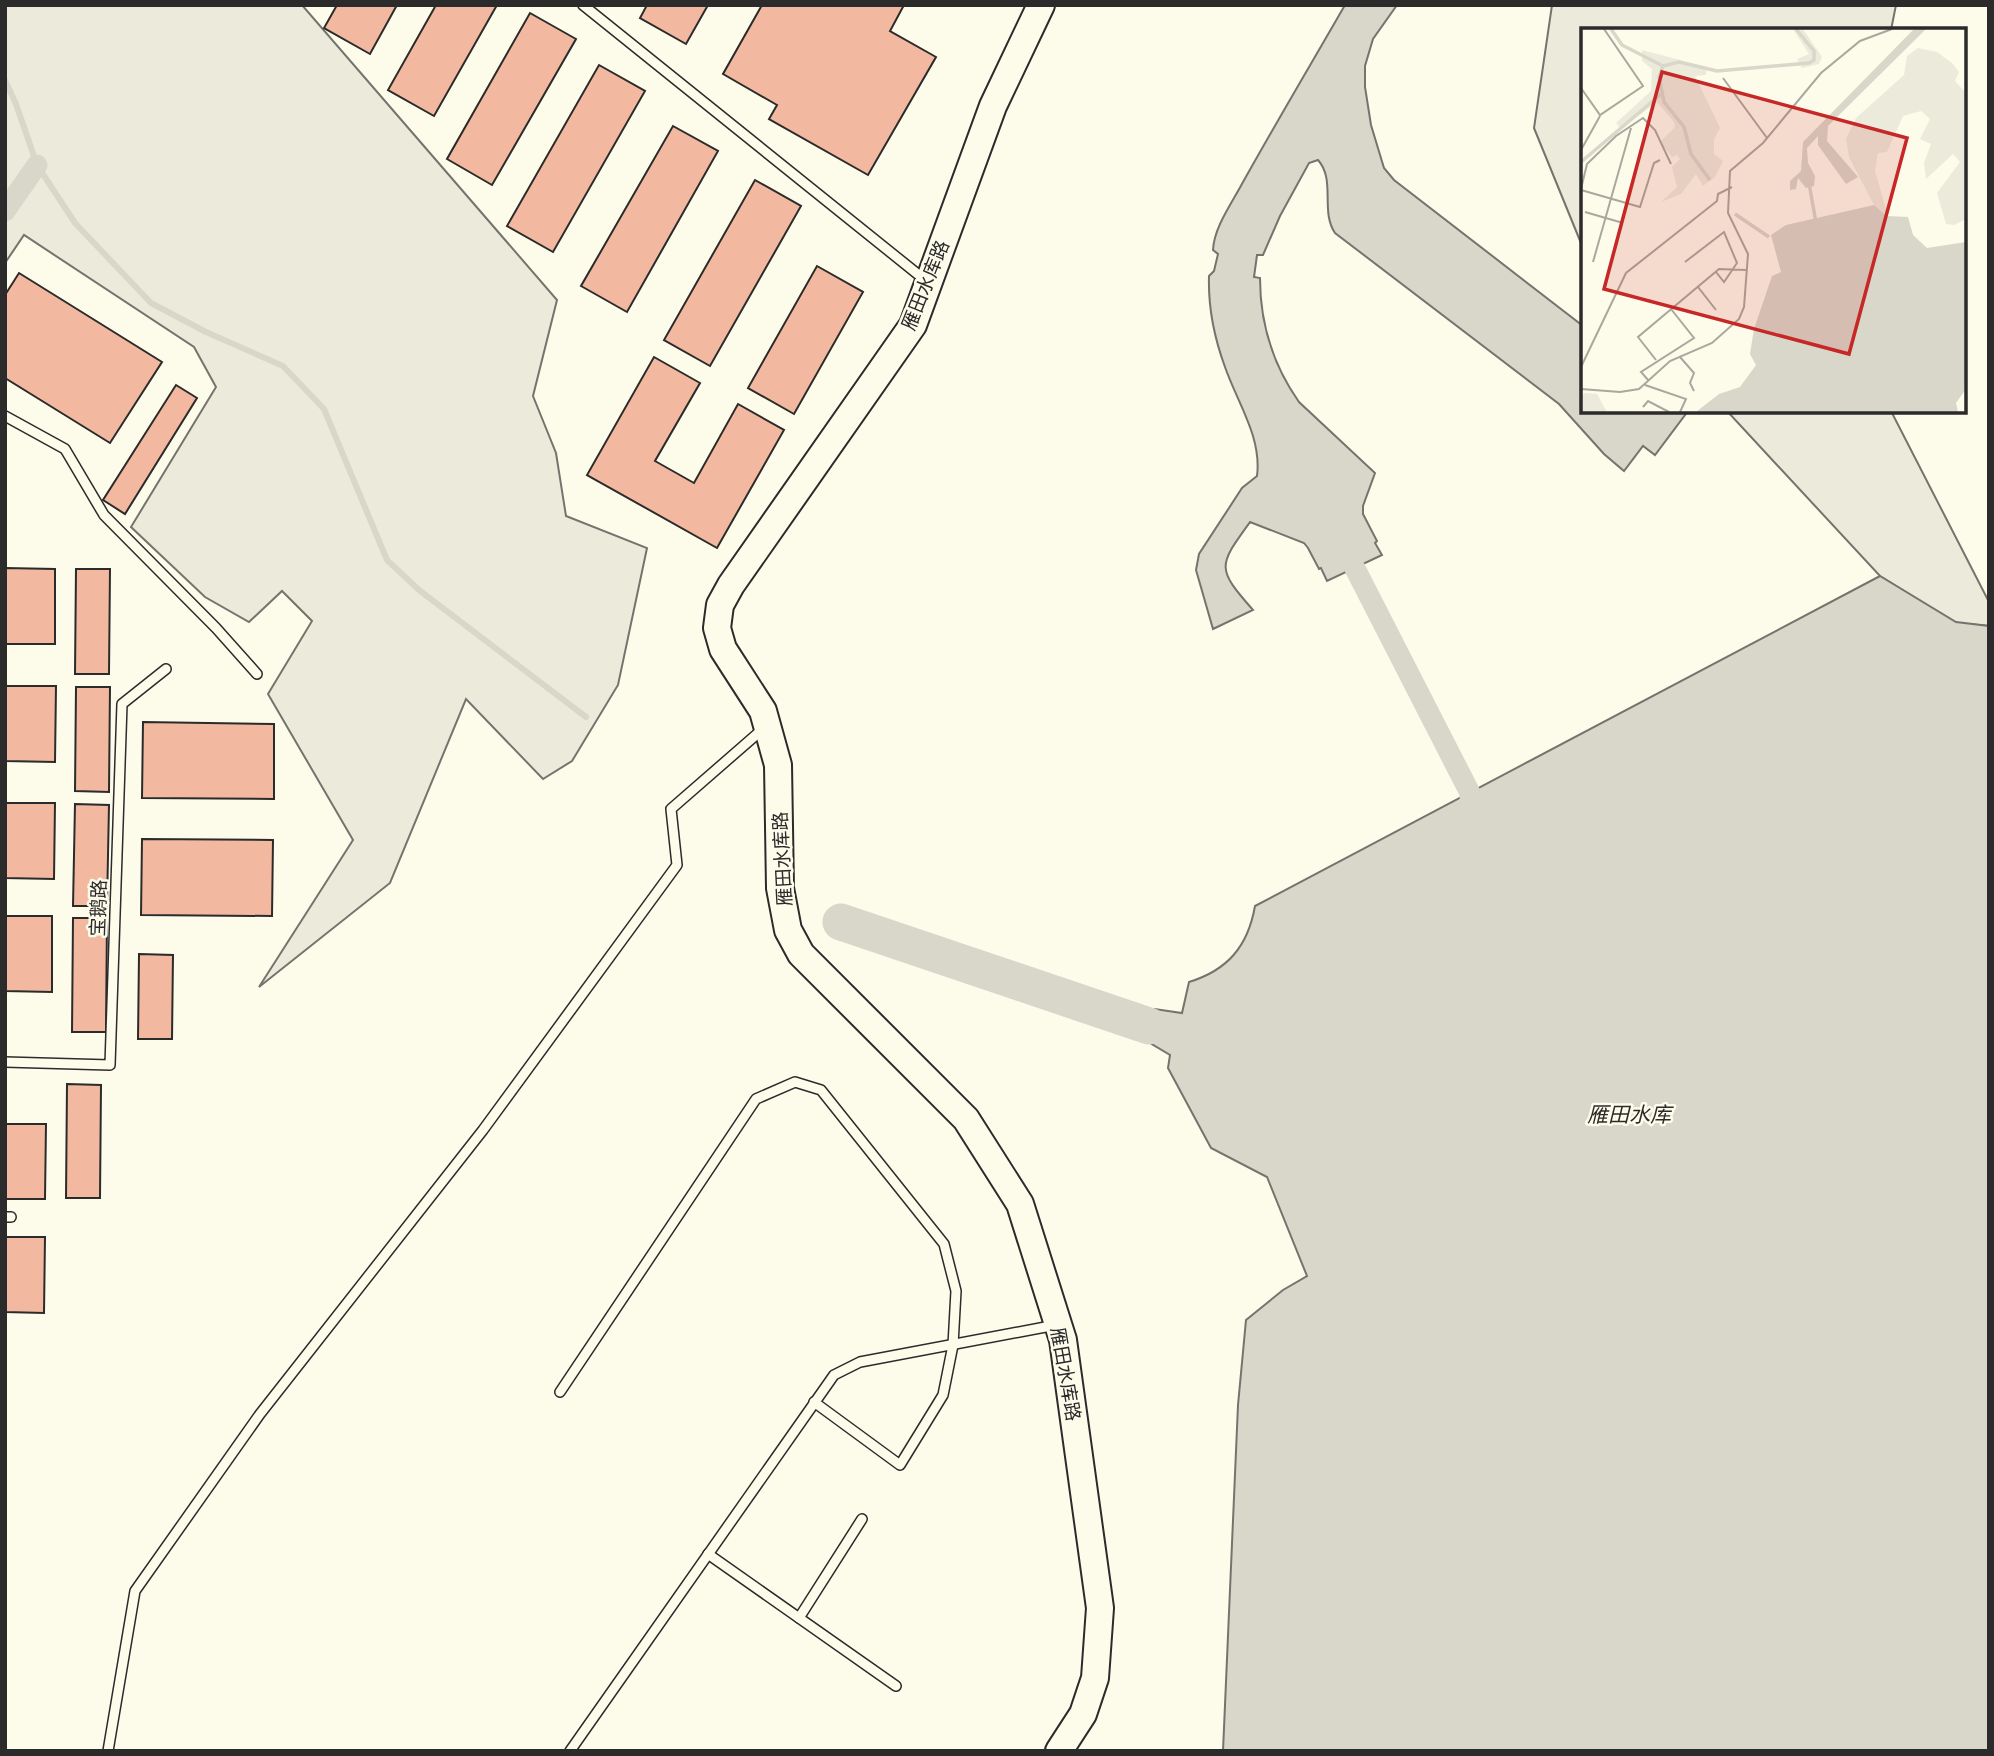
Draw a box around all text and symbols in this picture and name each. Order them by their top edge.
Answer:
inset map [1581,28,1966,413]
street label: 雁田水库路 [898,237,953,333]
street label: 雁田水库路 [770,811,795,907]
street label: 宝鹅路 [87,879,110,937]
water label: 雁田水库 [1587,1103,1674,1127]
street label: 雁田水库路 [1047,1325,1084,1423]

